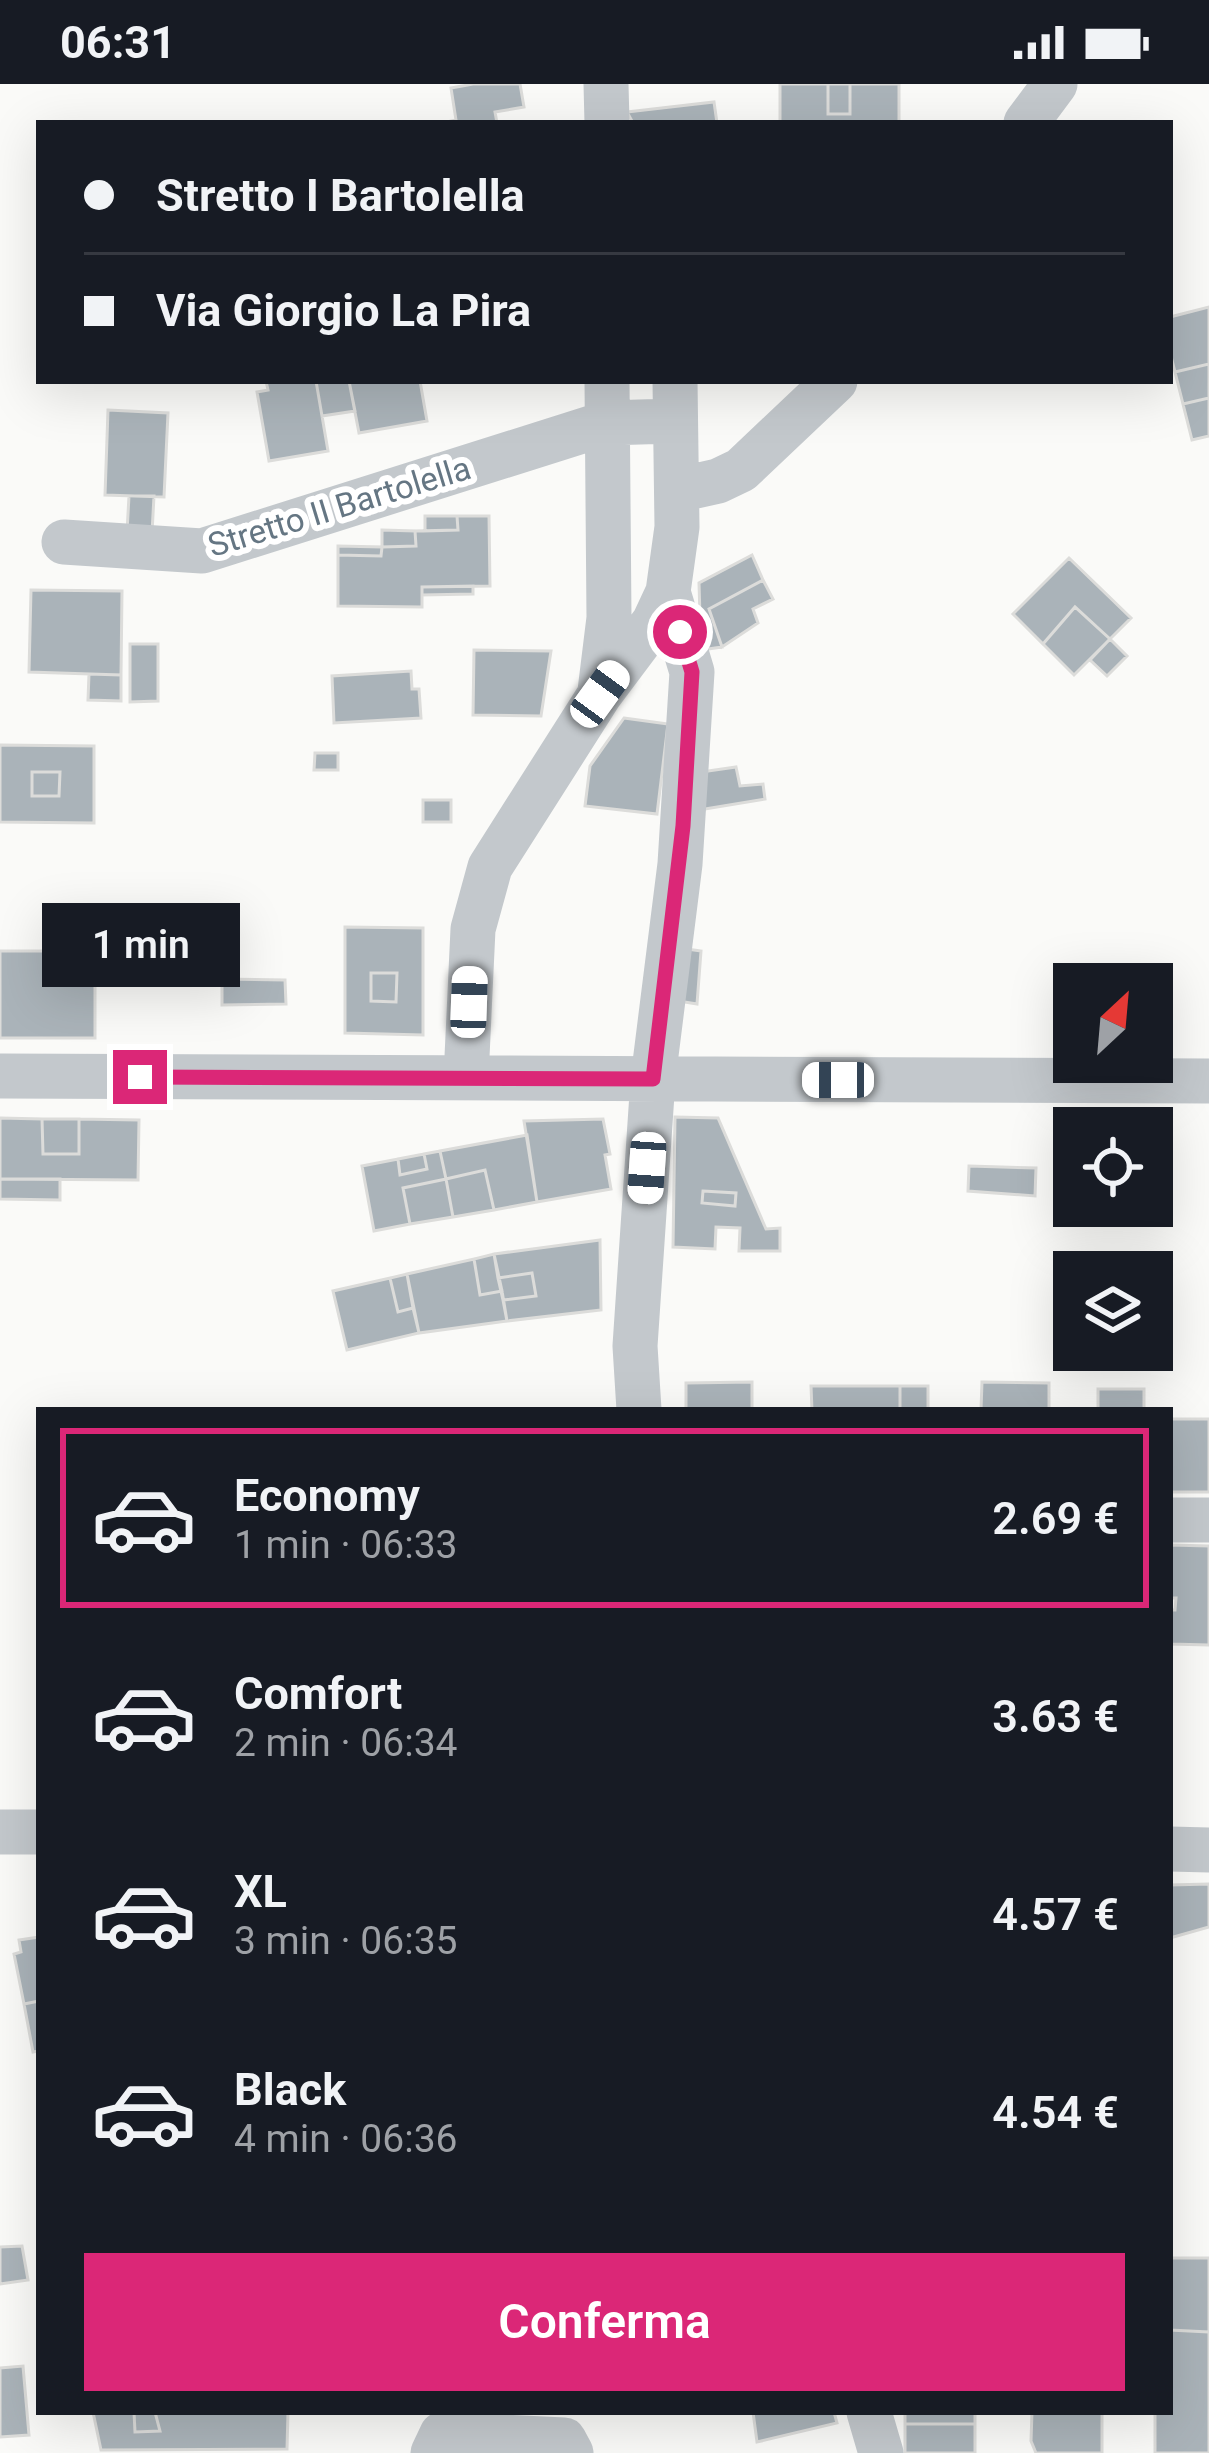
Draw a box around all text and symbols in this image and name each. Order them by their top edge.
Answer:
text: 06:31 [60,16,176,69]
text: Stretto I Bartolella [156,169,525,222]
text: Via Giorgio La Pira [156,284,531,337]
street label: Stretto II Bartolella [203,448,475,565]
route start [653,605,707,659]
car [564,654,636,734]
callout: 1 min [41,903,239,987]
text: 1 min [92,922,190,968]
north arrow [1053,963,1173,1083]
map controls [1053,963,1173,1371]
car [450,965,488,1039]
route end [113,1050,167,1104]
car [802,1062,874,1098]
button: locate [1053,1107,1173,1227]
car [627,1131,667,1205]
button: layers [1053,1251,1173,1371]
icon: car [90,1464,198,1572]
text: Economy [234,1469,420,1522]
text: 2.69 € [992,1492,1119,1545]
text: 1 min · 06:33 [234,1522,457,1568]
icon: car [90,1662,198,1770]
text: Comfort [234,1667,402,1720]
text: 3.63 € [992,1690,1119,1743]
text: 2 min · 06:34 [234,1720,457,1766]
icon: car [90,1860,198,1968]
text: XL [234,1865,287,1918]
text: 4.57 € [992,1888,1119,1941]
text: 3 min · 06:35 [234,1918,457,1964]
icon: car [90,2058,198,2166]
text: Black [234,2063,346,2116]
text: 4.54 € [992,2086,1119,2139]
text: 4 min · 06:36 [234,2116,457,2162]
button: Conferma [84,2253,1125,2391]

